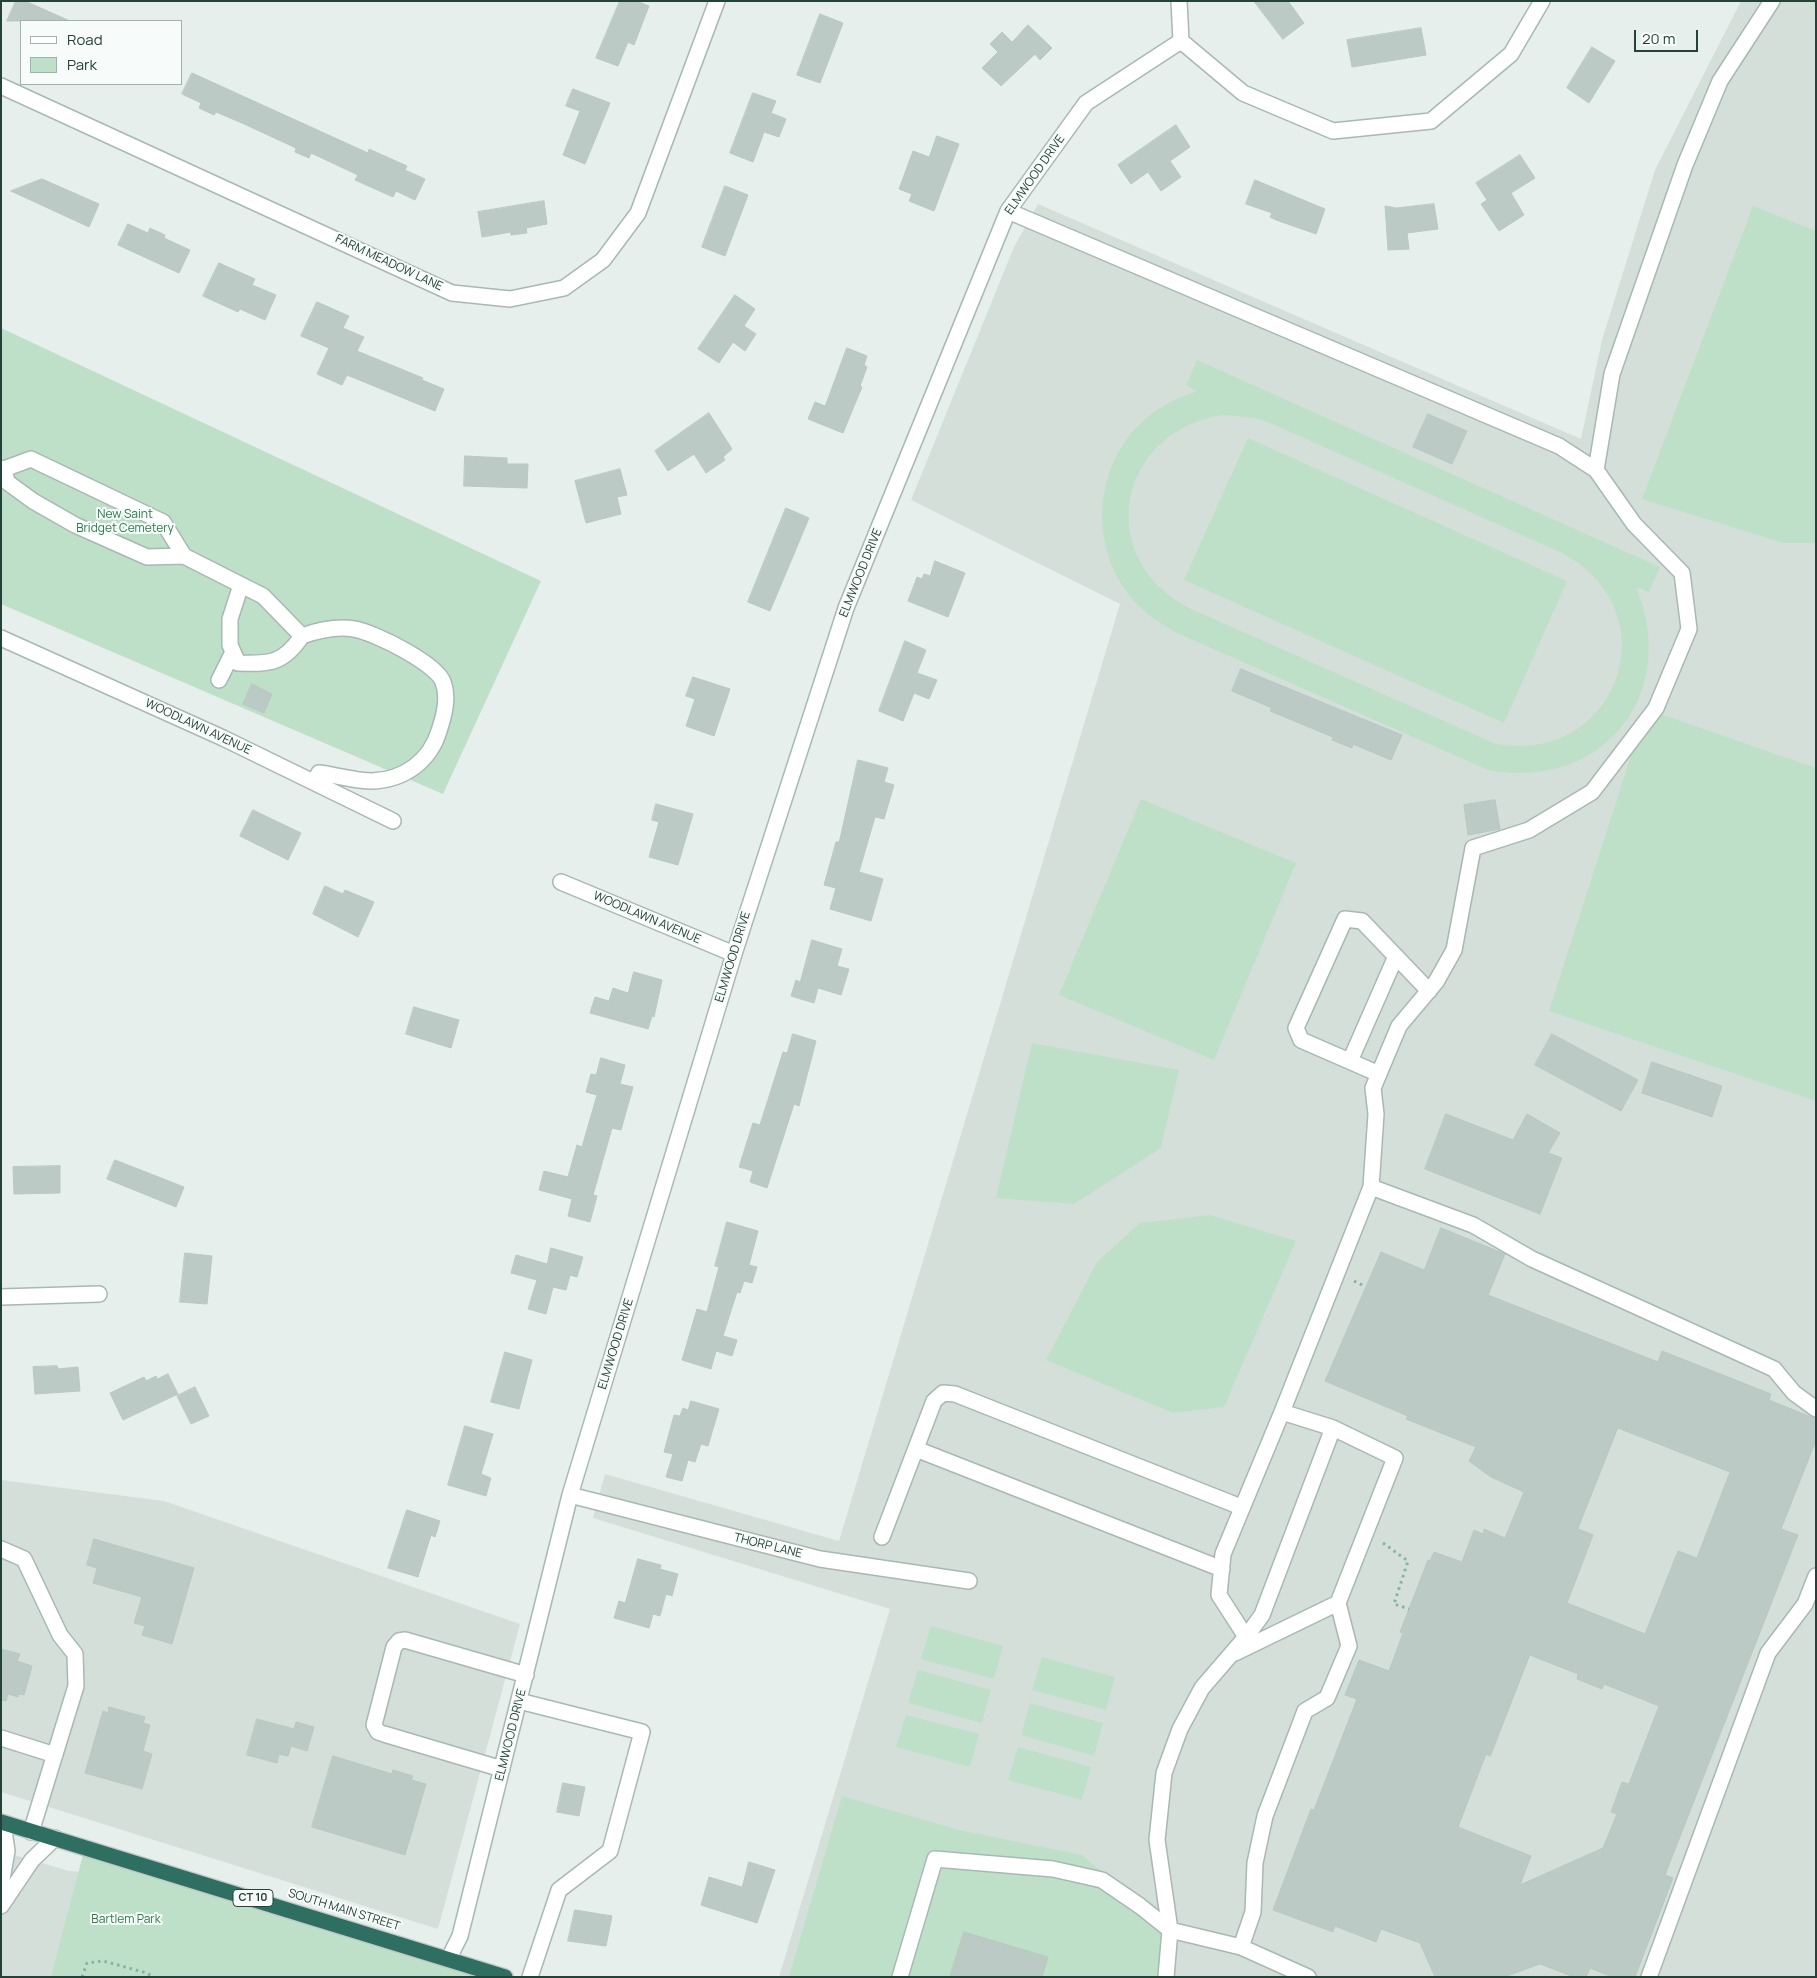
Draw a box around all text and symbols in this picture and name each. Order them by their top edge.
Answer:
legend [20,20,182,85]
scale bar [1637,20,1701,52]
text: 20 m [1642,28,1675,49]
text: Road [67,29,103,50]
text: Park [67,54,97,75]
street label: ELMWOOD DRIVE [1002,132,1068,218]
street label: FARM MEADOW LANE [333,232,445,294]
park label: New Saint Bridget Cemetery [76,508,174,536]
street label: ELMWOOD DRIVE [837,527,885,619]
street label: WOODLAWN AVENUE [143,696,253,758]
street label: WOODLAWN AVENUE [591,889,703,947]
street label: ELMWOOD DRIVE [712,910,754,1004]
street label: ELMWOOD DRIVE [595,1297,637,1391]
street label: THORP LANE [732,1531,804,1561]
street label: ELMWOOD DRIVE [493,1687,529,1783]
street label: SOUTH MAIN STREET [286,1886,402,1934]
road number: CT 10 [233,1890,273,1906]
park label: Bartlem Park [91,1913,161,1927]

